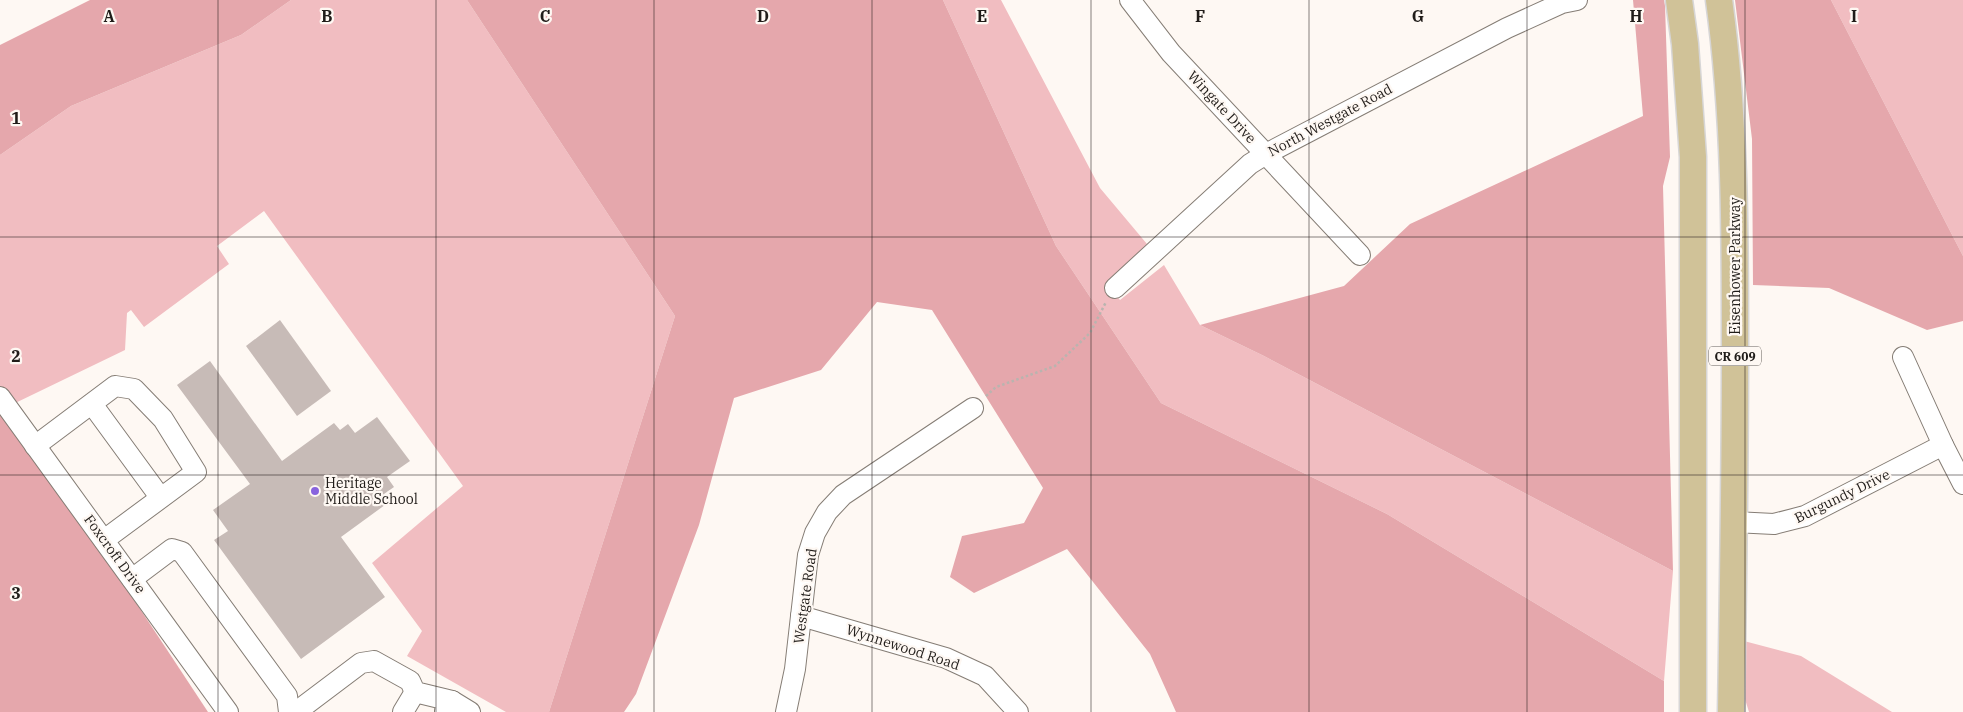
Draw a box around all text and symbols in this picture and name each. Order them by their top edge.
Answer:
text: A [103,6,115,26]
text: B [321,6,333,26]
text: C [540,6,550,26]
text: D [757,6,769,26]
text: E [977,6,987,26]
text: F [1195,6,1205,26]
text: G [1412,6,1424,26]
text: H [1630,6,1643,26]
text: I [1851,6,1857,26]
street label: Wingate Drive [1184,67,1260,147]
street label: North Westgate Road [1265,79,1396,160]
text: 1 [11,108,21,128]
street label: Eisenhower Parkway [1726,197,1744,335]
text: 2 [11,346,21,366]
road number: CR 609 [1709,346,1761,366]
street label: Burgundy Drive [1791,465,1893,527]
place label: Heritage Middle School [325,474,418,508]
marker: Heritage Middle School [309,485,321,497]
street label: Foxcroft Drive [80,511,150,597]
street label: Westgate Road [789,547,821,645]
text: 3 [11,583,21,603]
street label: Wynnewood Road [844,620,963,674]

